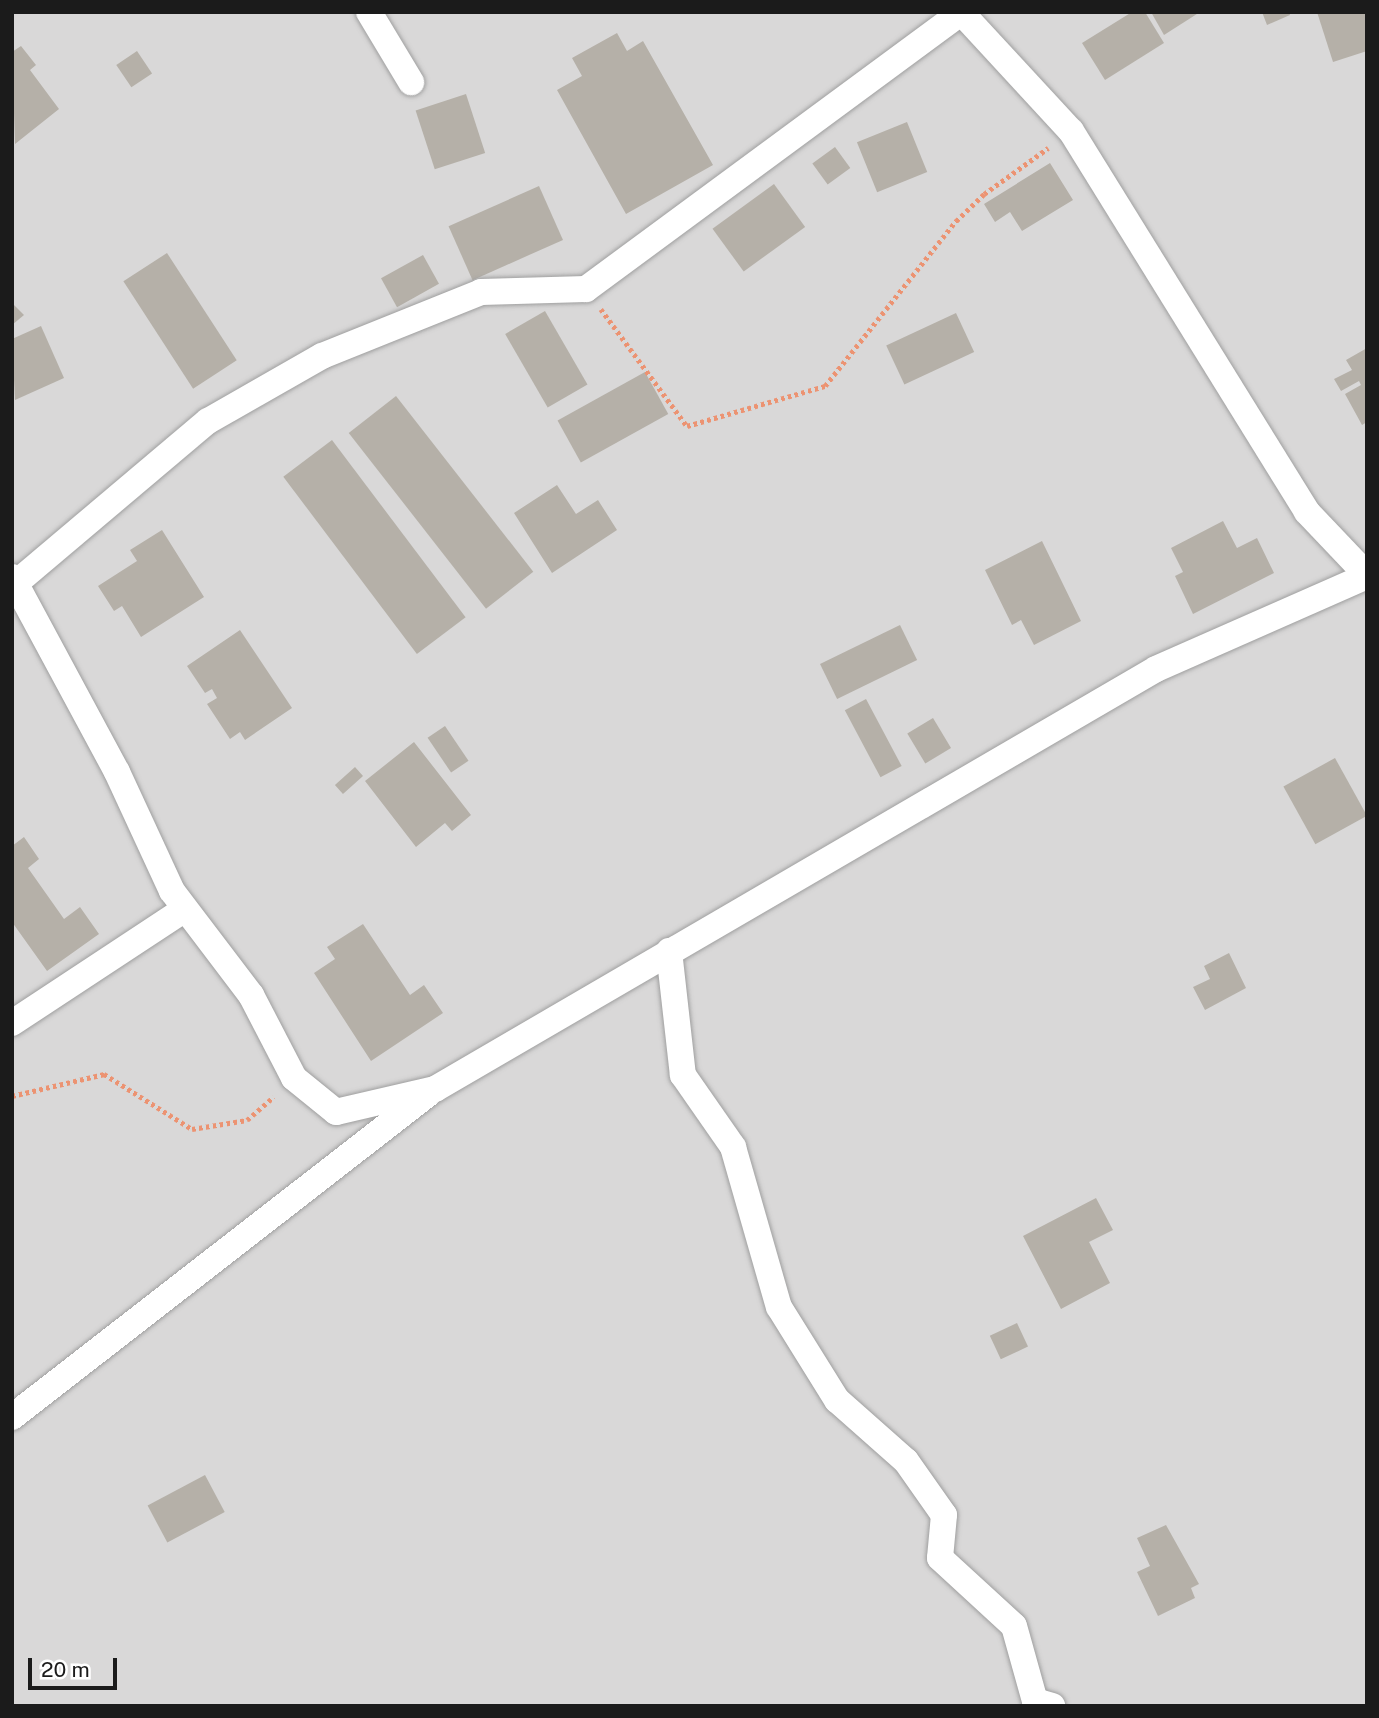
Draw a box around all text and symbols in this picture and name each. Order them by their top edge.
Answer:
scale bar [32,1644,121,1688]
text: 20 m [41,1657,90,1682]

